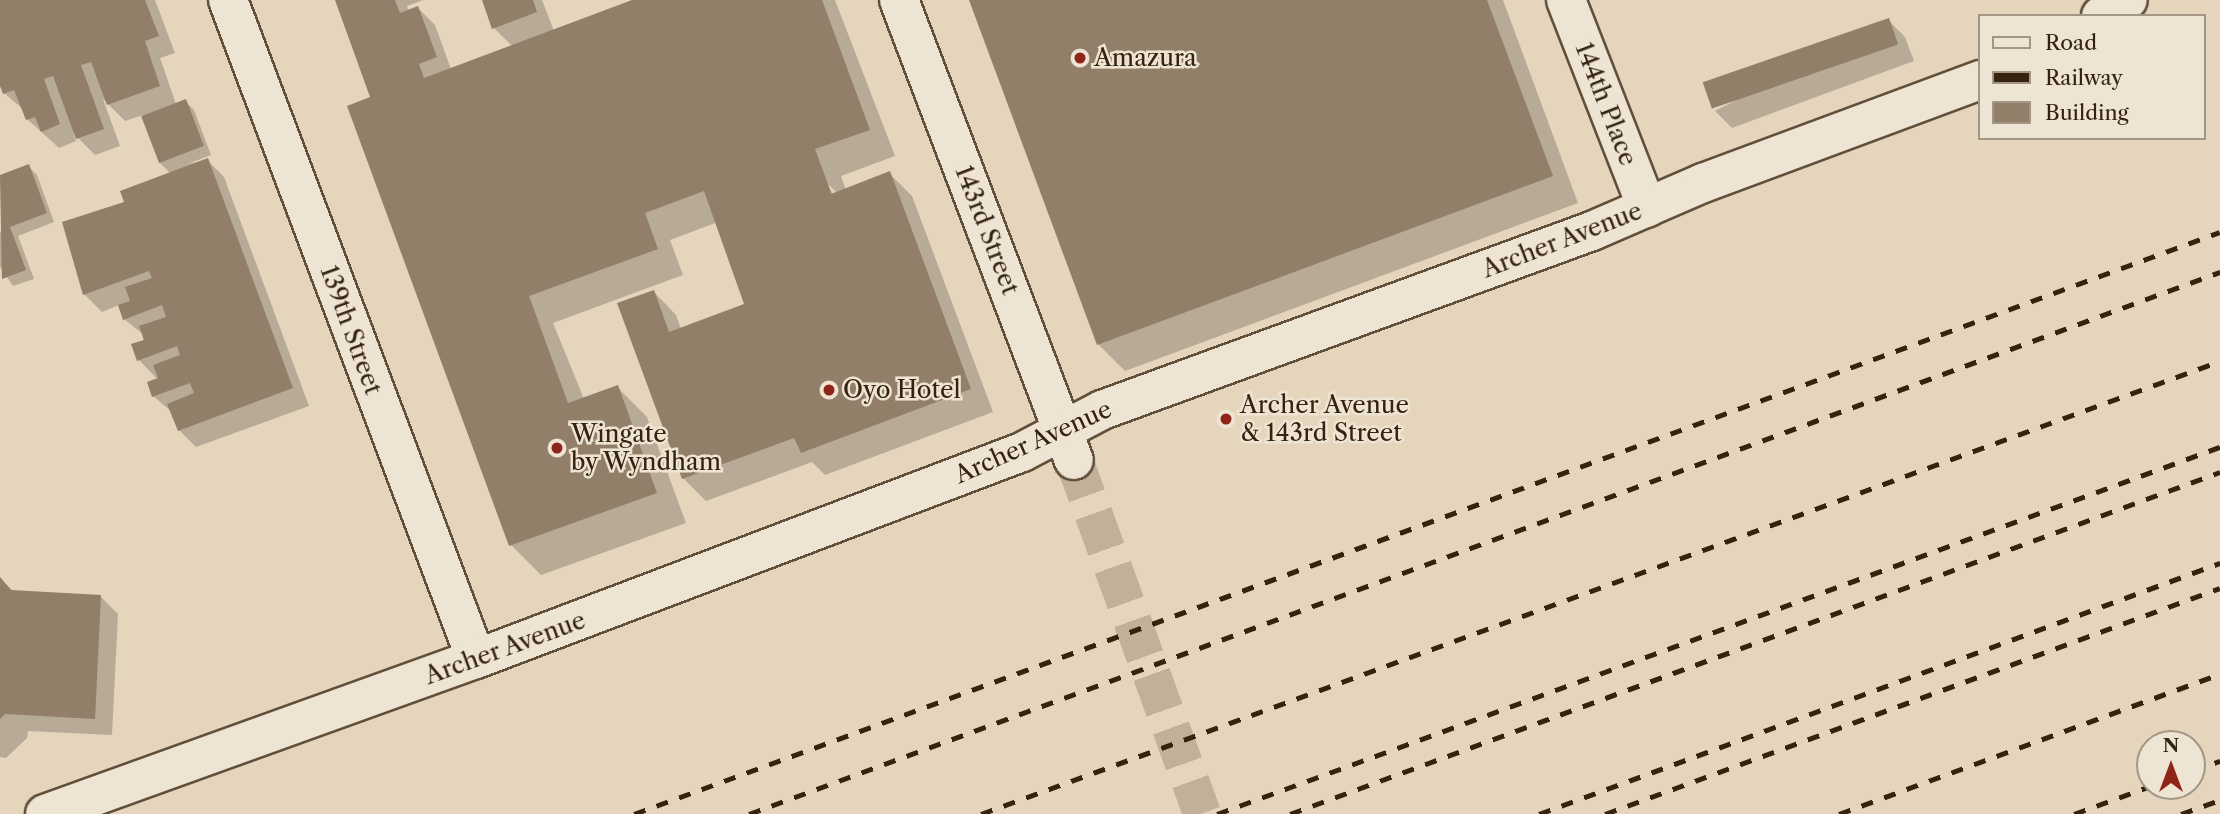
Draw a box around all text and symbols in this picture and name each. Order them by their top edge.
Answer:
legend [1979,14,2206,140]
text: Road [2045,30,2097,55]
street label: 144th Place [1569,38,1643,170]
place label: Amazura [1094,44,1197,72]
marker: Amazura [1072,50,1088,66]
text: Railway [2045,65,2123,90]
text: Building [2045,100,2129,125]
street label: 143rd Street [949,161,1025,299]
street label: Archer Avenue [1477,196,1647,284]
street label: 139th Street [314,262,388,398]
place label: Oyo Hotel [843,376,961,404]
marker: Oyo Hotel [821,382,837,398]
place label: Archer Avenue & 143rd Street [1240,391,1410,447]
street label: Archer Avenue [949,394,1117,490]
marker: Archer Avenue & 143rd Street [1218,411,1234,427]
place label: Wingate by Wyndham [571,420,723,476]
marker: Wingate by Wyndham [549,440,565,456]
street label: Archer Avenue [420,605,590,691]
north arrow [2136,730,2206,800]
text: N [2163,734,2179,757]

